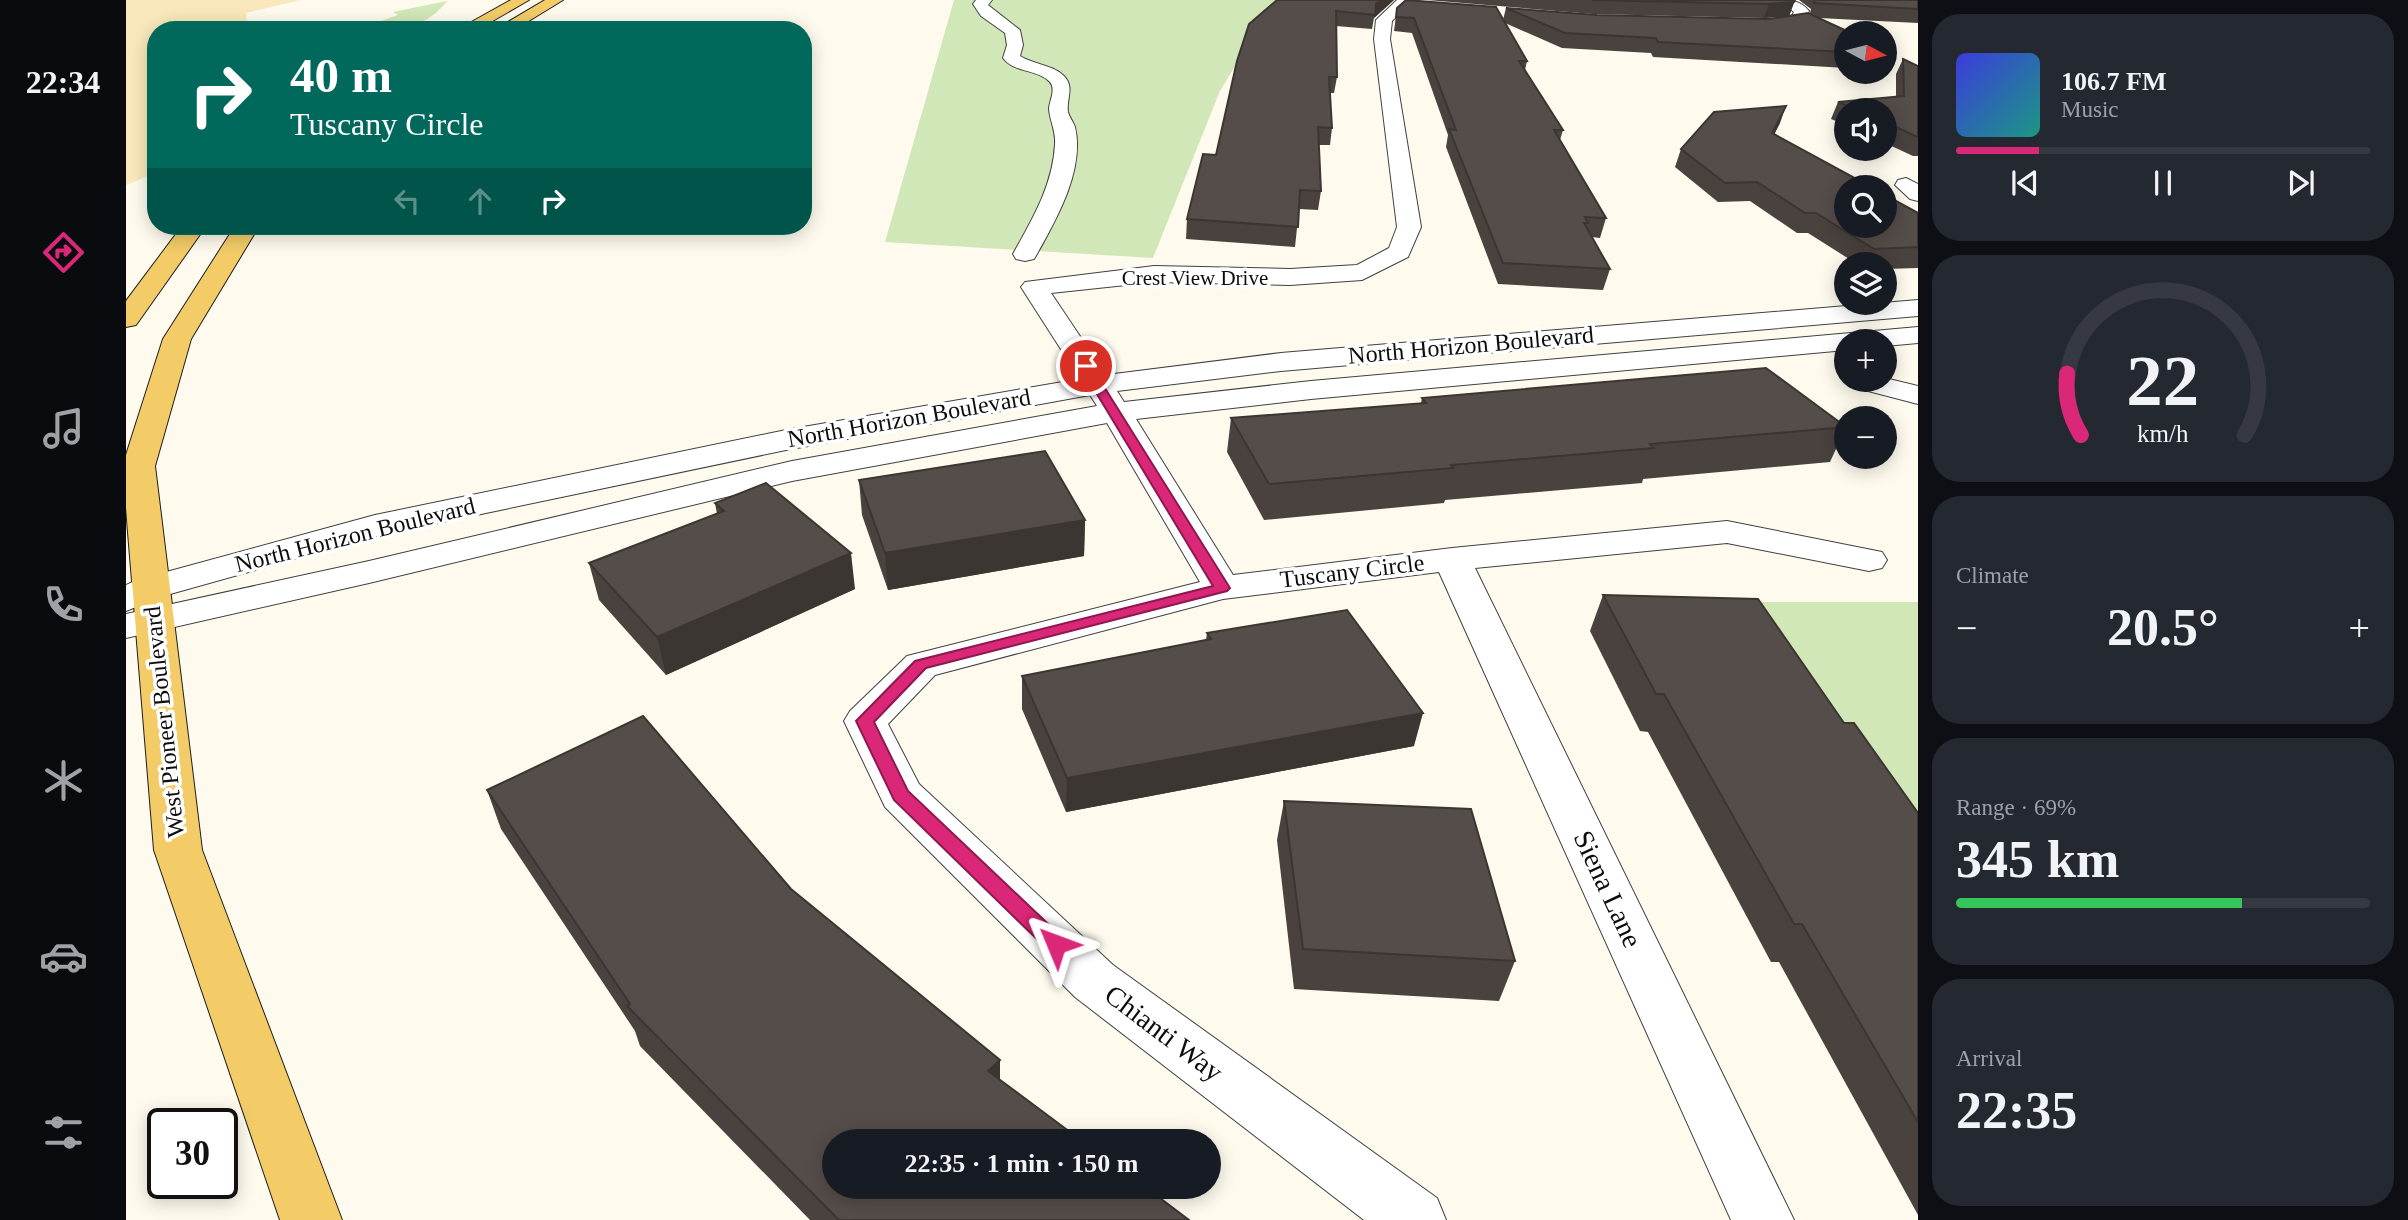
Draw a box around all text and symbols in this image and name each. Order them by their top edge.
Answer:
north arrow [1834,21,1897,84]
map controls [1834,21,1897,469]
text: 40 m [290,48,392,103]
icon: right [175,49,266,140]
text: 22:34 [26,64,100,100]
text: 106.7 FM [2061,67,2166,96]
text: Music [2061,97,2119,122]
button: sound [1834,98,1897,161]
text: Tuscany Circle [290,106,483,142]
icon: previous [2006,164,2044,202]
icon: pause [2144,164,2182,202]
icon: next [2282,164,2320,202]
button: search [1834,175,1897,238]
icon: left [388,182,426,220]
icon: ahead [461,182,499,220]
icon: right [534,182,572,220]
icon: directions [39,228,88,277]
button: layers [1834,252,1897,315]
street label: Crest View Drive [1122,266,1268,290]
street label: North Horizon Boulevard [1347,321,1595,369]
button: + [1834,329,1897,392]
pin [1056,336,1116,396]
text: 22 [2127,340,2199,421]
icon: arrive [1067,347,1105,385]
street label: North Horizon Boulevard [785,384,1033,452]
icon: music [39,404,88,453]
button: − [1834,406,1897,469]
text: km/h [2137,420,2189,447]
street label: North Horizon Boulevard [232,493,478,577]
street label: Tuscany Circle [1278,549,1426,593]
text: Climate [1956,563,2029,588]
icon: phone [39,580,88,629]
text: 20.5° [2107,599,2219,656]
street label: West Pioneer Boulevard [139,605,189,839]
text: − [1956,607,1977,649]
text: + [2349,607,2370,649]
icon: climate [39,756,88,805]
text: Range · 69% [1956,795,2076,820]
street label: Siena Lane [1568,826,1648,952]
text: 345 km [1956,831,2119,888]
position arrow [1019,907,1093,981]
icon: car [39,932,88,981]
street label: Chianti Way [1099,979,1229,1087]
text: Arrival [1956,1046,2022,1071]
text: 22:35 [1956,1082,2077,1139]
icon: filters [39,1108,88,1157]
speed limit sign: 30 [147,1108,238,1199]
text: 22:35 · 1 min · 150 m [905,1149,1139,1178]

